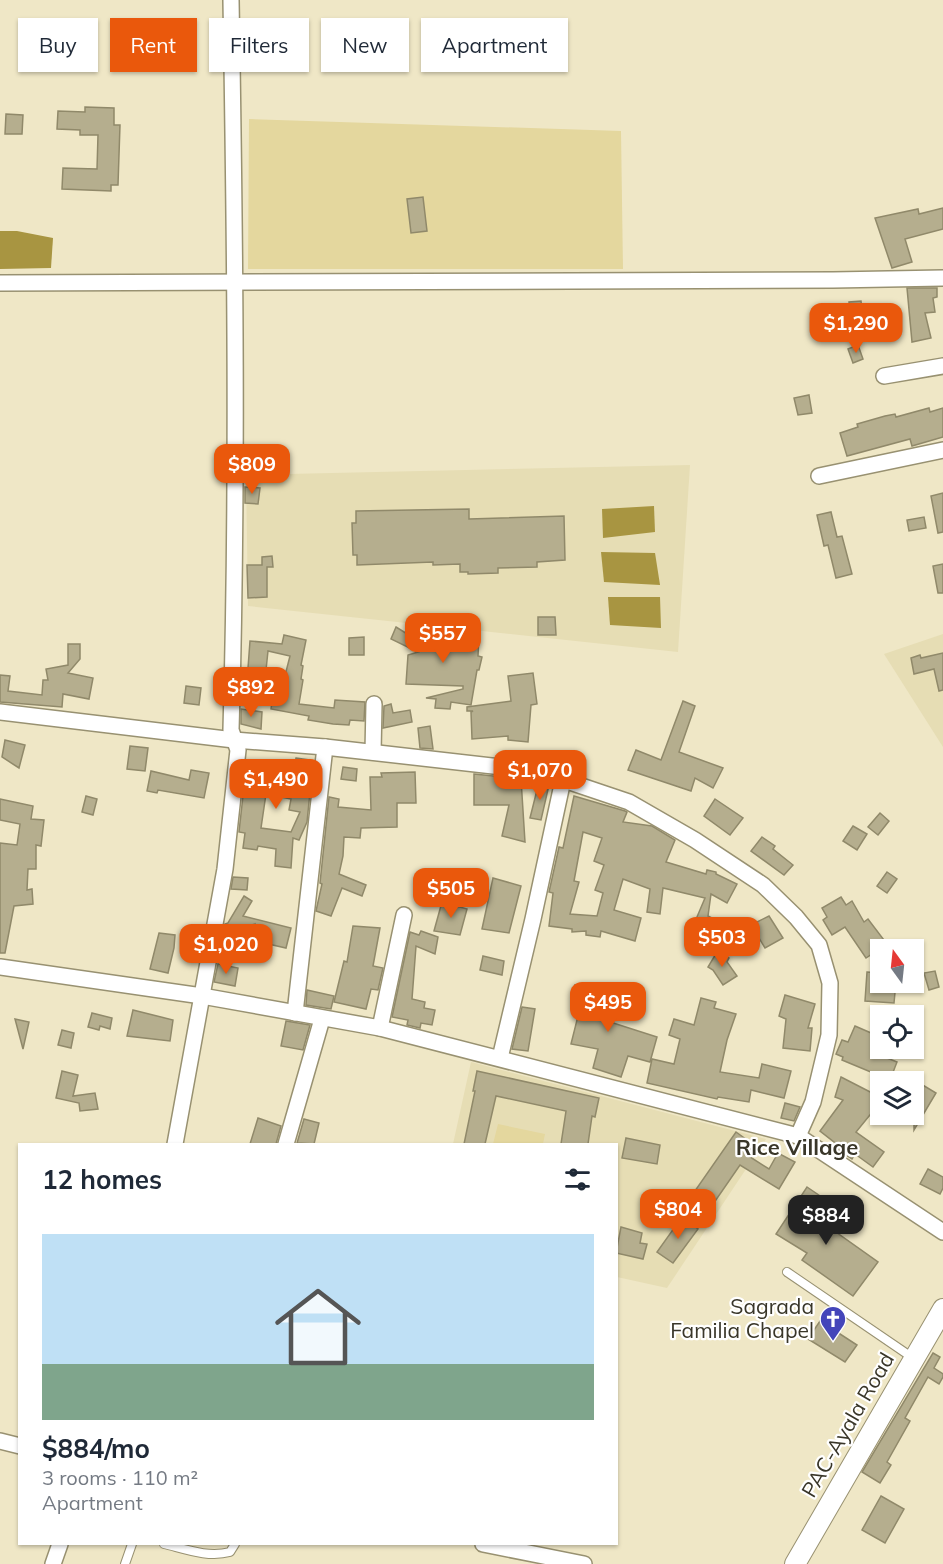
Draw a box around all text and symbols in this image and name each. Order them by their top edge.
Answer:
chip: Buy [18,18,98,72]
chip: Rent [110,18,197,72]
chip: Filters [209,18,309,72]
chip: New [321,18,409,72]
chip: Apartment [421,18,568,72]
pin: $1,290 [807,303,905,354]
text: $1,290 [824,310,888,335]
pin: $809 [216,444,288,495]
text: $809 [228,451,276,476]
pin: $557 [407,613,479,664]
text: $557 [419,620,467,645]
pin: $892 [215,667,287,718]
text: $892 [227,674,275,699]
pin: $1,070 [491,750,589,801]
text: $1,070 [508,757,572,782]
pin: $1,490 [227,759,325,810]
text: $1,490 [244,766,308,791]
pin: $505 [415,868,487,919]
text: $505 [427,875,475,900]
pin: $503 [686,917,758,968]
pin: $1,020 [177,924,275,975]
text: $503 [698,924,746,949]
text: $1,020 [194,931,258,956]
north arrow [870,939,924,993]
map controls [870,939,924,1125]
pin: $495 [572,982,644,1033]
text: $495 [584,989,632,1014]
button: locate [870,1005,924,1059]
button: layers [870,1071,924,1125]
district label: Rice Village [736,1133,858,1161]
text: 12 homes [42,1163,162,1196]
icon: filters [561,1163,594,1196]
pin: $804 [642,1189,714,1240]
pin: $884 [790,1195,862,1246]
text: $804 [654,1196,702,1221]
text: $884 [802,1202,850,1227]
icon: home [264,1273,372,1381]
place label: Sagrada Familia Chapel [670,1293,814,1343]
church icon: Sagrada Familia Chapel [818,1304,848,1342]
street label: PAC-Ayala Road [795,1348,899,1501]
text: $884/mo [42,1432,150,1465]
text: 3 rooms · 110 m² [42,1465,198,1490]
text: Apartment [42,1490,143,1515]

